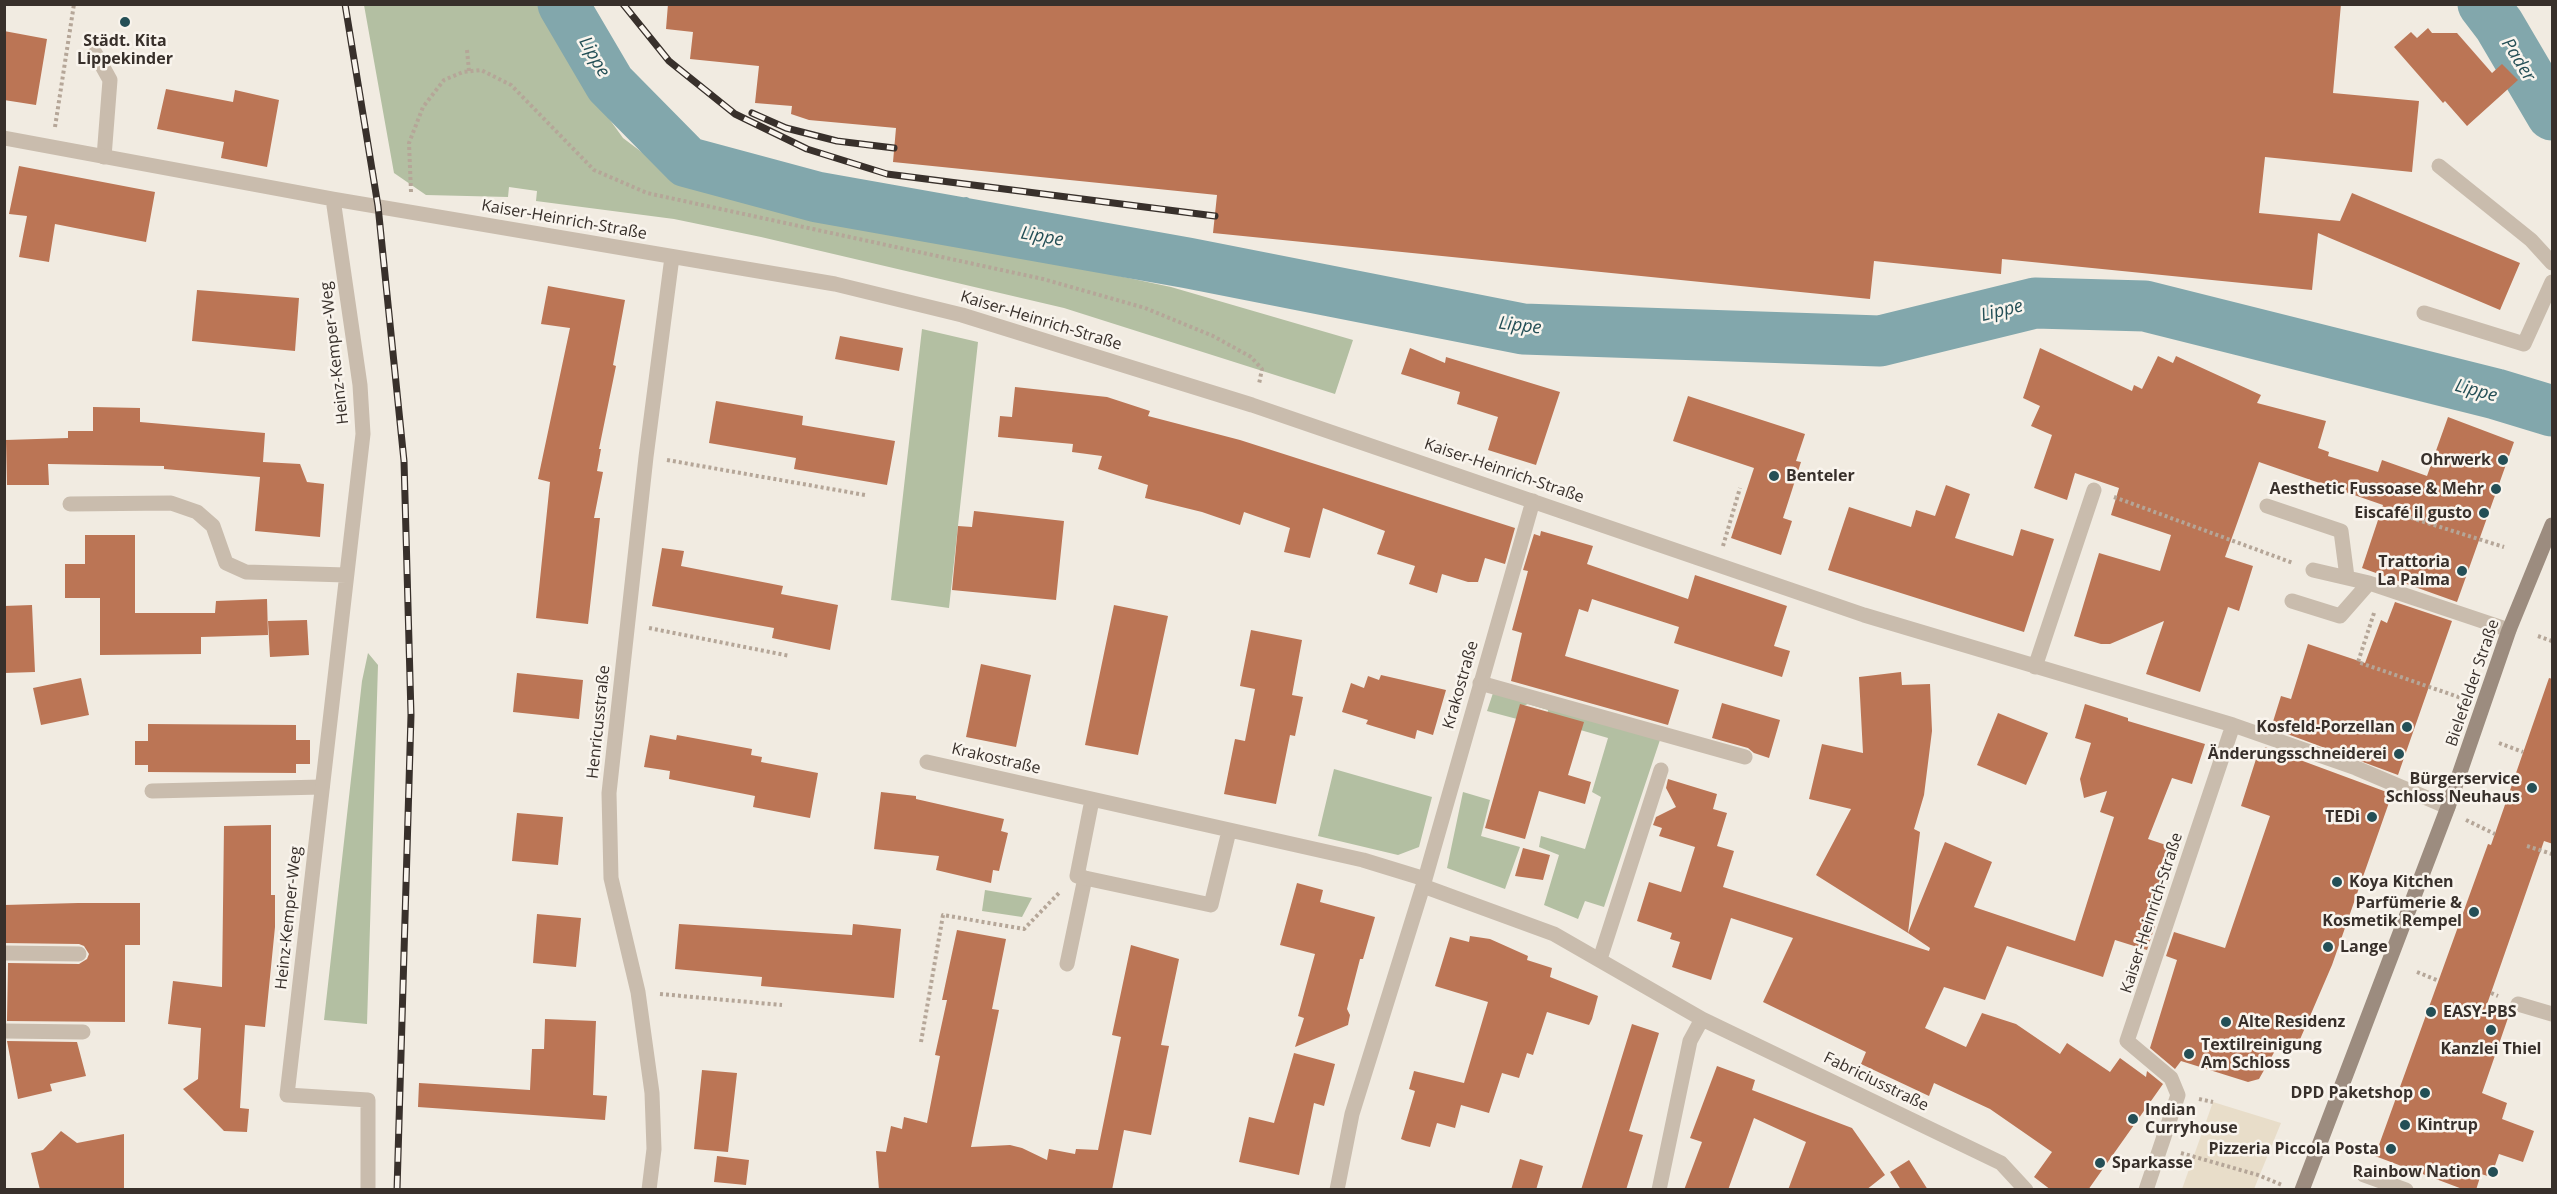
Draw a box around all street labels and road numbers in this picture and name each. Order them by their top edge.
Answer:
street label: Kaiser-Heinrich-Straße [480,196,648,244]
street label: Heinz-Kemper-Weg [317,280,353,426]
street label: Kaiser-Heinrich-Straße [958,287,1124,355]
street label: Kaiser-Heinrich-Straße [1422,435,1586,507]
street label: Bielefelder Straße [2442,617,2504,749]
street label: Krakostraße [1439,639,1483,731]
street label: Henricusstraße [583,664,615,780]
street label: Krakostraße [950,739,1042,779]
street label: Kaiser-Heinrich-Straße [2117,830,2187,996]
street label: Heinz-Kemper-Weg [272,845,306,991]
street label: Fabriciusstraße [1820,1048,1932,1116]

